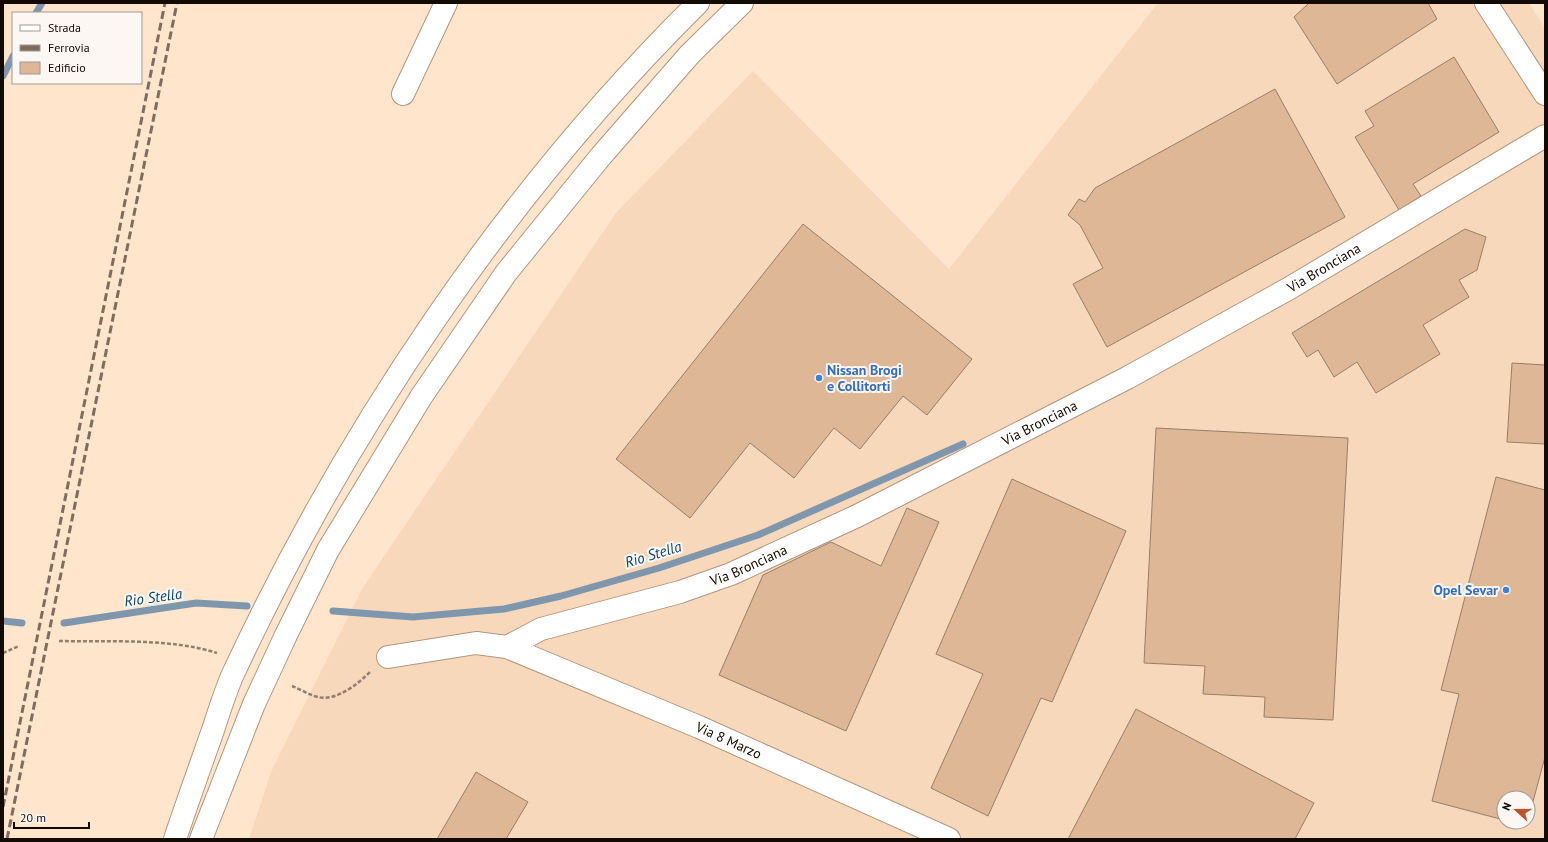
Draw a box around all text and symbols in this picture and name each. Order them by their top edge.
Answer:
legend [12,12,142,84]
text: Strada [48,20,81,35]
text: Ferrovia [48,40,90,55]
text: Edificio [48,60,86,75]
street label: Via Bronciana [1283,239,1364,297]
place label: Nissan Brogi e Collitorti [827,361,902,395]
marker: Nissan Brogi e Collitorti [814,373,824,383]
street label: Via Bronciana [998,396,1080,450]
water label: Rio Stella [622,536,684,572]
street label: Via Bronciana [707,540,790,590]
place label: Opel Sevar [1433,581,1498,599]
water label: Rio Stella [123,583,184,610]
marker: Opel Sevar [1501,585,1511,595]
street label: Via 8 Marzo [692,717,764,763]
north arrow [1496,790,1536,830]
text: N [1499,801,1514,812]
scale bar [14,804,89,830]
text: 20 m [20,810,46,825]

